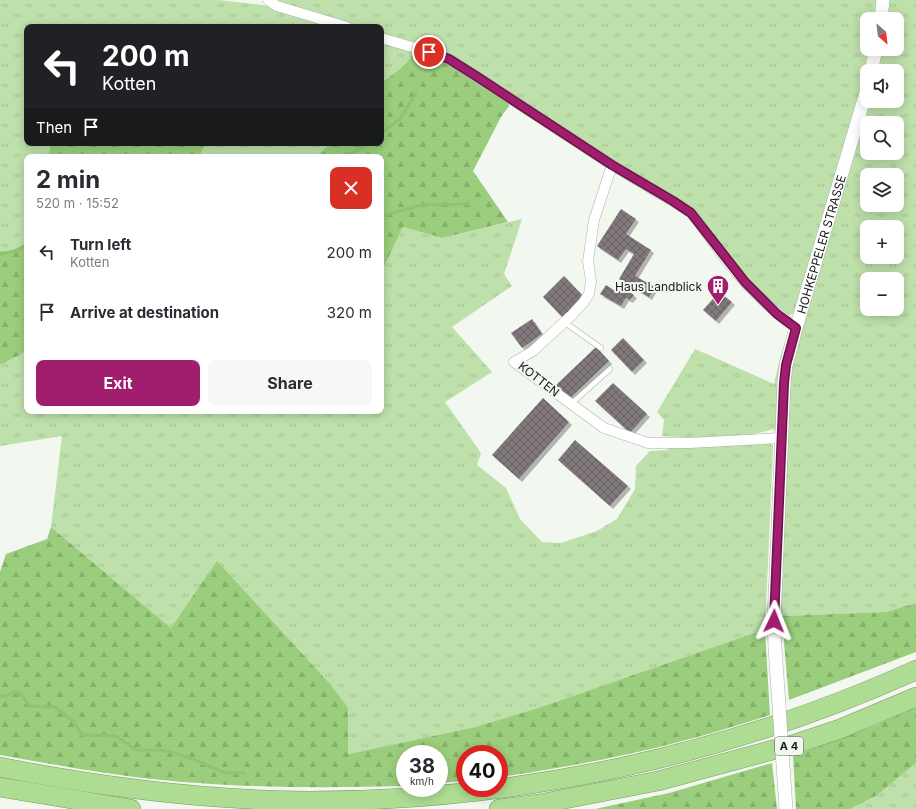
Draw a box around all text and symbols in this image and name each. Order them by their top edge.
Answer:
north arrow [860,12,904,56]
map controls [860,12,904,316]
pin [412,35,446,69]
text: 200 m [102,39,190,73]
icon: left [36,40,88,92]
icon: arrive [418,41,440,63]
button: sound [860,64,904,108]
text: Kotten [102,73,156,94]
icon: arrive [80,116,102,138]
button: search [860,116,904,160]
text: Then [36,118,72,137]
text: 2 min [36,165,100,194]
button: close [330,167,372,209]
button: layers [860,168,904,212]
street label: HOHKEPPELER STRASSE [793,173,849,315]
text: 520 m · 15:52 [36,195,119,211]
button: + [860,220,904,264]
text: Turn left [70,235,131,254]
icon: left [36,241,58,263]
text: 200 m [327,243,372,262]
text: Kotten [70,254,109,270]
button: − [860,272,904,316]
building icon: Haus Landblick [705,273,731,306]
place label: Haus Landblick [615,279,702,294]
icon: arrive [36,301,58,323]
text: Arrive at destination [70,303,219,322]
text: 320 m [327,303,372,322]
street label: KOTTEN [515,358,563,400]
button: Exit [36,360,200,406]
button: Share [208,360,372,406]
position arrow [753,600,795,642]
road number: A 4 [775,737,803,755]
speed limit sign: 40 [456,745,508,797]
text: 38 [409,754,435,778]
text: km/h [410,775,434,787]

